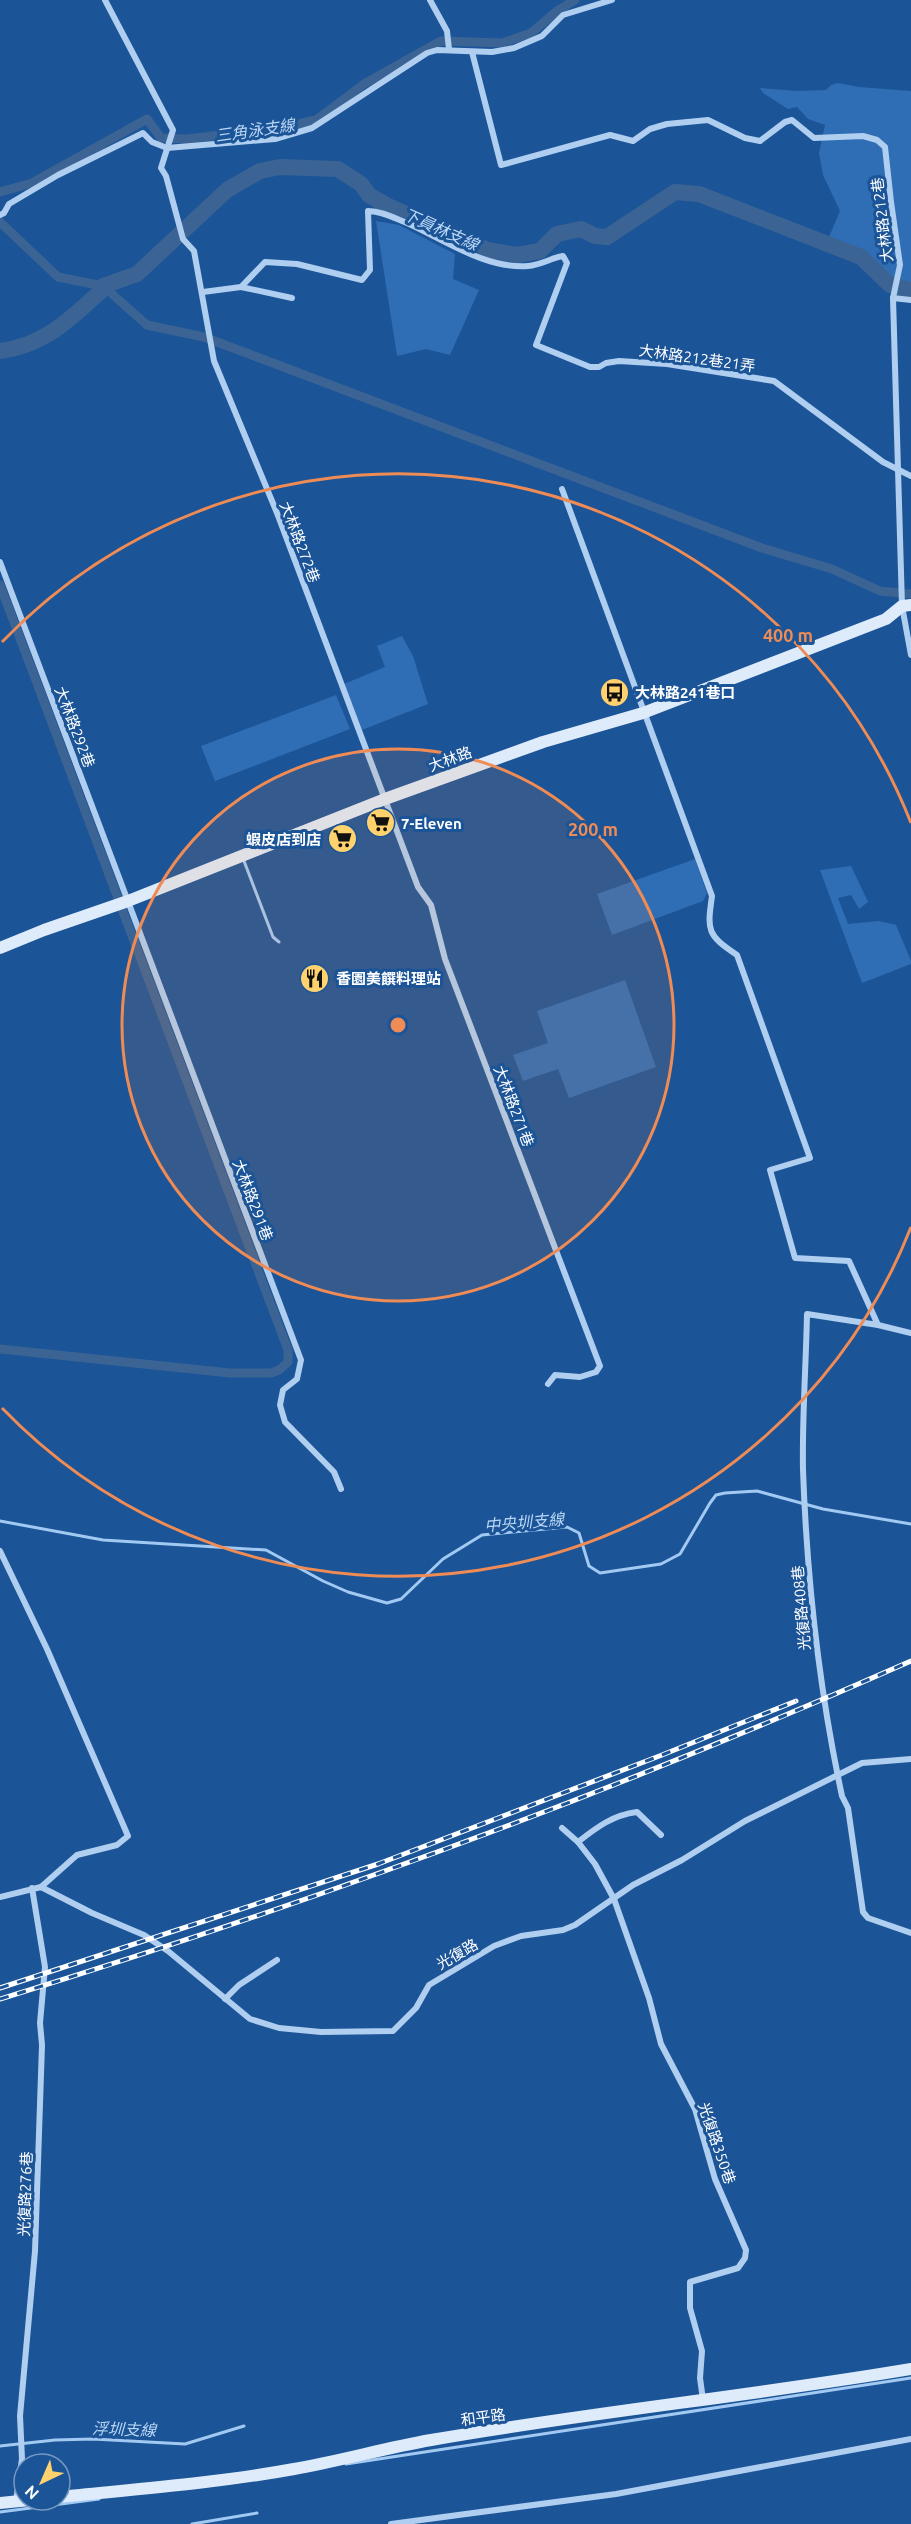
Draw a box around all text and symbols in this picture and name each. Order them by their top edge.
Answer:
water label: 三角泳支線 [214,115,298,144]
street label: 大林路212巷 [868,177,896,263]
water label: 下員林支線 [401,205,483,254]
street label: 大林路212巷21弄 [638,341,756,375]
street label: 大林路272巷 [277,499,323,585]
text: 400 m [763,625,813,645]
bus stop icon: 大林路241巷口 [598,676,630,708]
street label: 大林路292巷 [52,684,98,770]
place label: 大林路241巷口 [635,684,735,701]
street label: 大林路 [426,743,474,775]
supermarket icon: 7-Eleven [364,807,396,839]
place label: 7-Eleven [401,815,462,832]
text: 200 m [568,819,618,839]
supermarket icon: 蝦皮店到店 [326,823,358,855]
place label: 蝦皮店到店 [246,831,321,848]
restaurant icon: 香園美饌料理站 [299,962,331,994]
place label: 香園美饌料理站 [336,970,441,987]
centre of rings [388,1015,408,1035]
street label: 大林路271巷 [491,1063,537,1149]
street label: 大林路291巷 [230,1157,276,1243]
water label: 中央圳支線 [483,1509,567,1534]
street label: 光復路408巷 [789,1565,813,1651]
street label: 光復路 [433,1935,481,1973]
street label: 光復路350巷 [695,2100,739,2186]
street label: 光復路276巷 [15,2151,35,2237]
street label: 和平路 [460,2405,506,2429]
water label: 浮圳支線 [92,2419,158,2439]
north arrow [12,2452,72,2512]
text: N [21,2482,42,2503]

